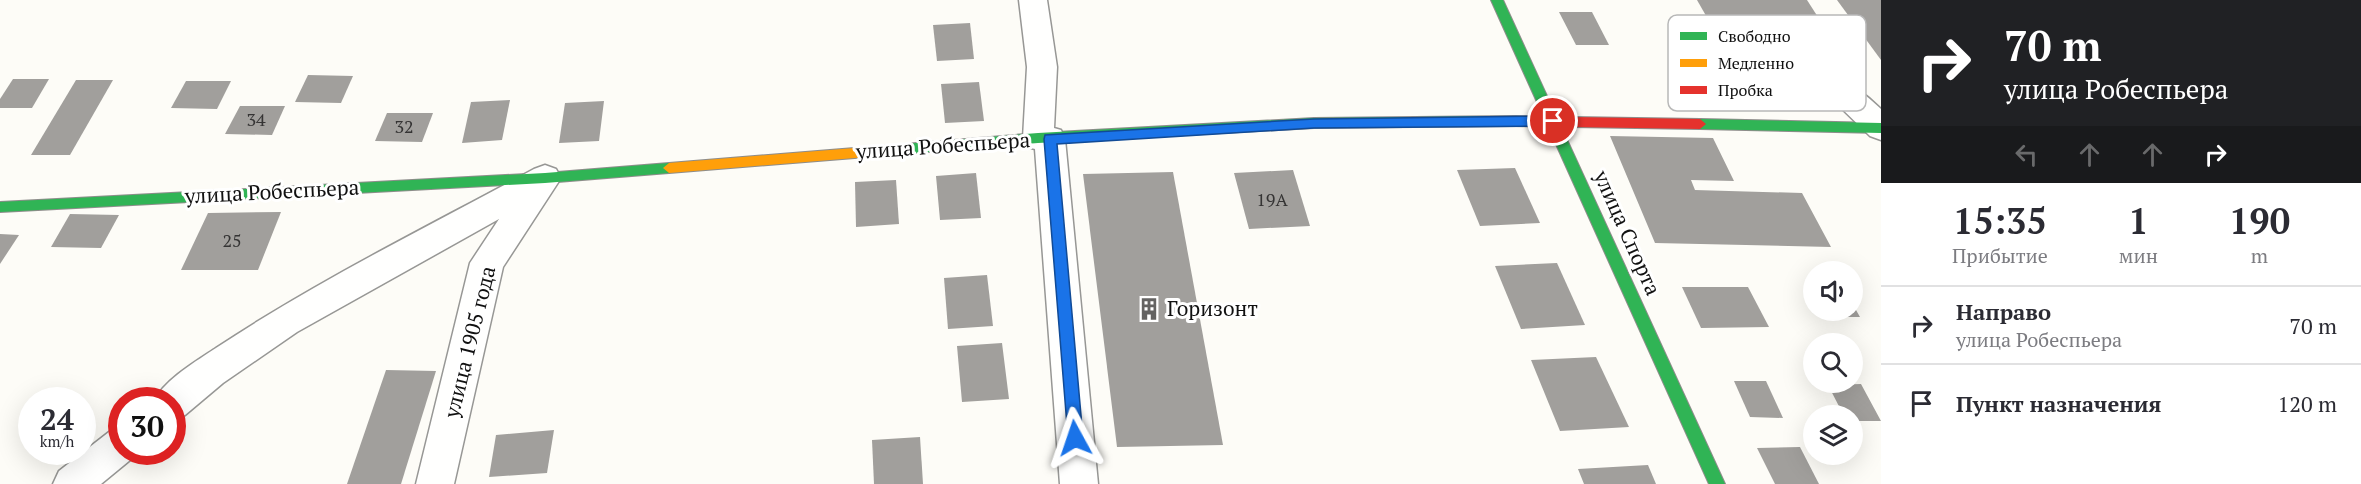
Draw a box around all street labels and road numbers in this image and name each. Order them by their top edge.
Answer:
street label: улица Робеспьера [854,125,1031,165]
street label: улица Спорта [1588,165,1668,300]
street label: улица Робеспьера [183,172,360,210]
street label: улица 1905 года [436,262,502,422]

